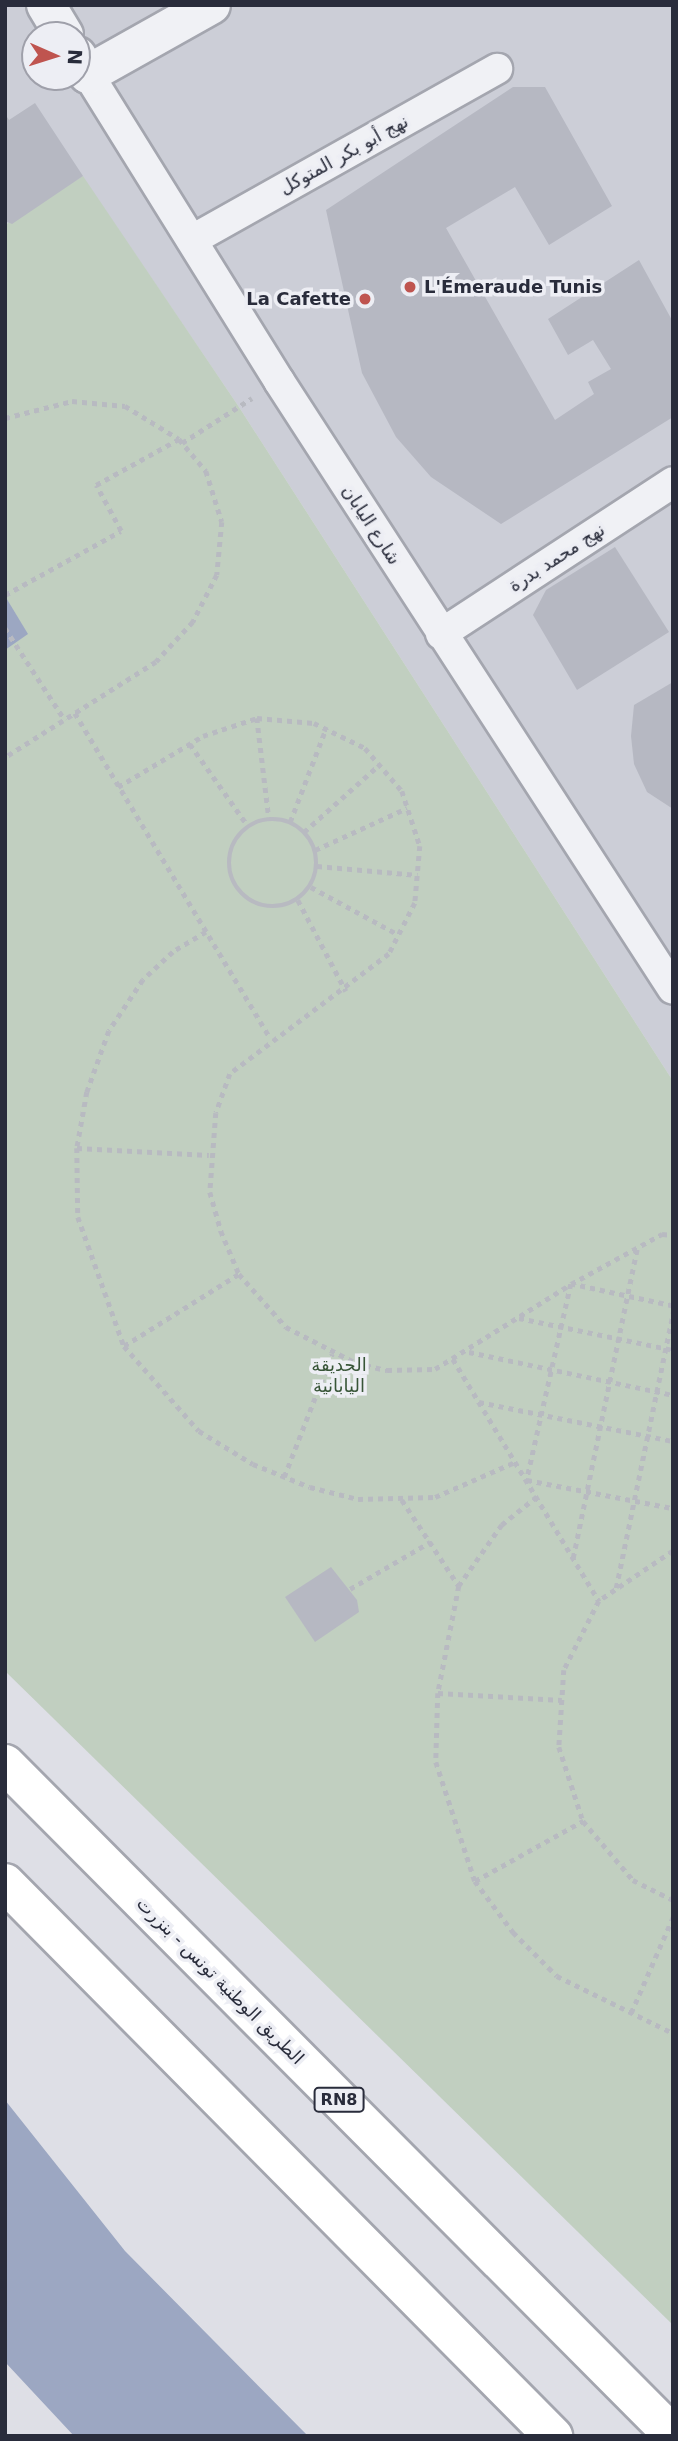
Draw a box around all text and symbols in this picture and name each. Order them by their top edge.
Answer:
north arrow [21,21,91,91]
text: N [64,48,86,66]
street label: نهج أبو بكر المتوكل [276,111,412,199]
place label: L'Émeraude Tunis [424,276,602,298]
marker: L'Émeraude Tunis [402,279,418,295]
place label: La Cafette [246,288,351,310]
marker: La Cafette [357,291,373,307]
street label: شارع اليابان [337,481,405,569]
street label: نهج محمد بدرة [505,519,609,597]
park label: الحديقة اليابانية [311,1355,367,1398]
street label: الطريق الوطنية تونس - بنزرت [132,1893,308,2069]
road number: RN8 [313,2088,365,2112]

